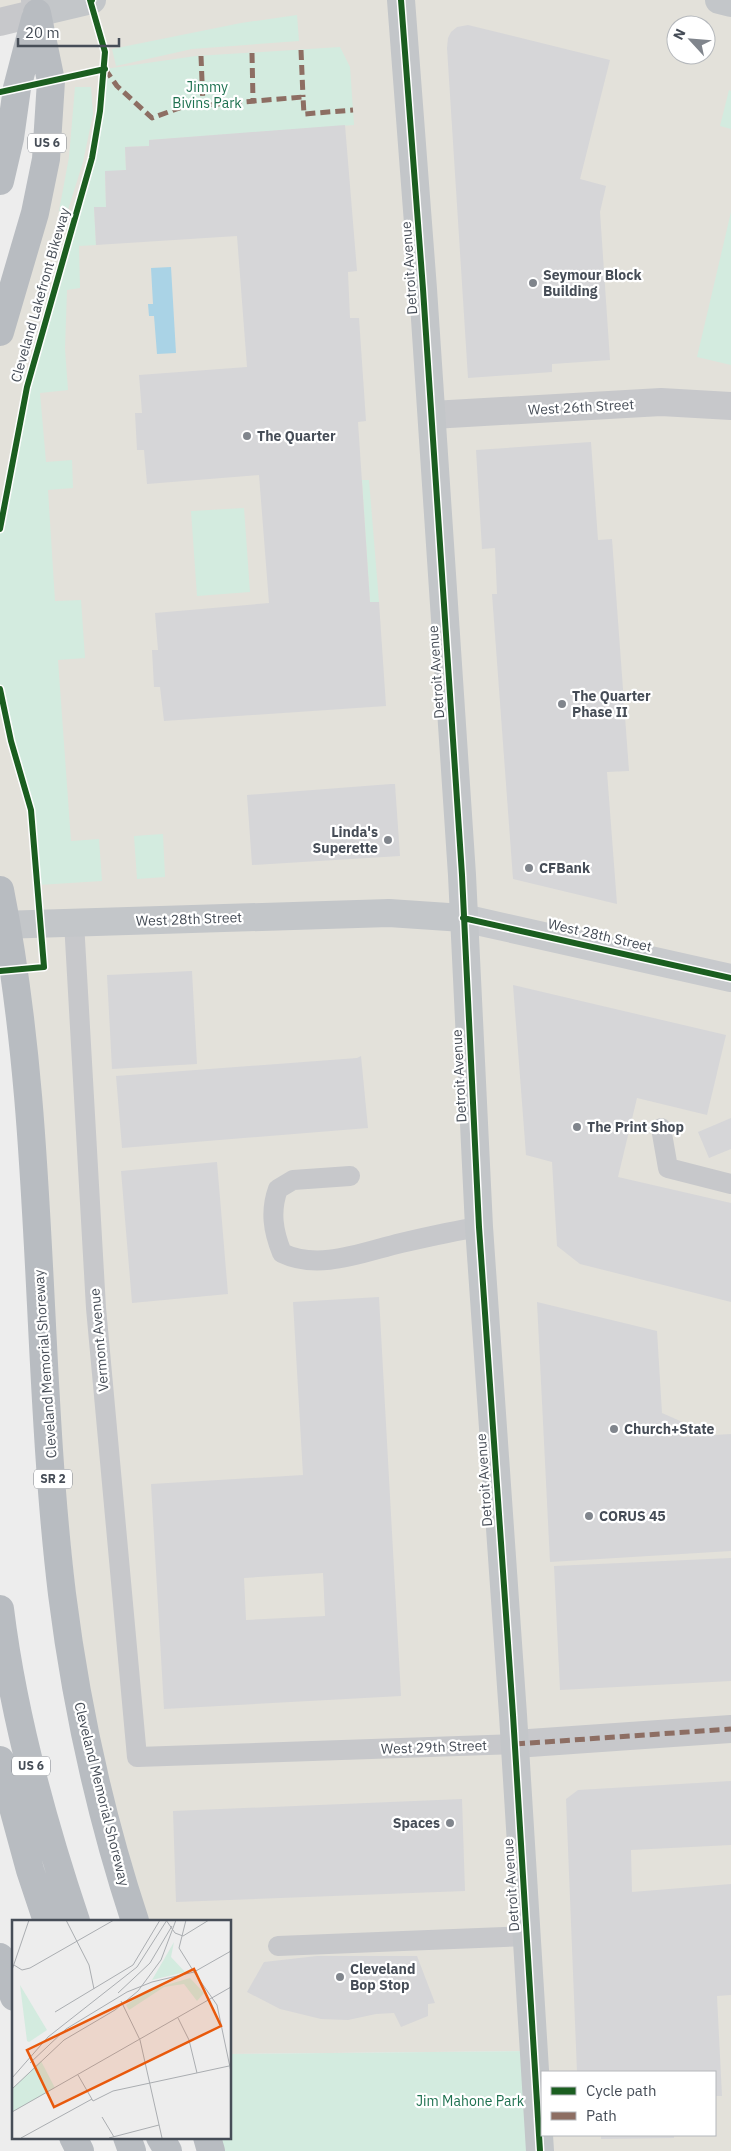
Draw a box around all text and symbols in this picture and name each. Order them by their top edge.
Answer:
scale bar [18,15,119,47]
north arrow [666,15,716,65]
text: 20 m [25,23,60,42]
text: N [669,26,690,43]
park label: Jimmy Bivins Park [172,78,242,112]
road number: US 6 [28,134,66,152]
street label: Cleveland Lakefront Bikeway [6,206,74,384]
street label: Detroit Avenue [397,220,421,315]
place label: Seymour Block Building [543,266,642,300]
marker: Seymour Block Building [527,277,539,289]
street label: West 26th Street [527,395,635,419]
place label: The Quarter [257,427,336,445]
marker: The Quarter [241,430,253,442]
street label: Detroit Avenue [424,624,448,719]
place label: The Quarter Phase II [572,687,651,721]
marker: The Quarter Phase II [556,698,568,710]
place label: Linda's Superette [313,823,378,857]
marker: Linda's Superette [382,834,394,846]
place label: CFBank [539,859,591,877]
marker: CFBank [523,862,535,874]
street label: West 28th Street [136,908,242,930]
street label: West 28th Street [546,914,654,956]
street label: Detroit Avenue [448,1029,470,1123]
place label: The Print Shop [587,1118,684,1136]
marker: The Print Shop [571,1121,583,1133]
street label: Cleveland Memorial Shoreway [29,1269,61,1459]
street label: Vermont Avenue [85,1287,112,1393]
place label: Church+State [624,1420,715,1438]
marker: Church+State [608,1423,620,1435]
street label: Detroit Avenue [472,1432,496,1527]
road number: SR 2 [34,1470,72,1488]
place label: CORUS 45 [599,1507,666,1525]
marker: CORUS 45 [583,1510,595,1522]
street label: Cleveland Memorial Shoreway [70,1700,134,1888]
street label: West 29th Street [381,1736,487,1758]
road number: US 6 [12,1756,50,1775]
place label: Spaces [393,1814,440,1832]
marker: Spaces [444,1817,456,1829]
street label: Detroit Avenue [499,1837,523,1932]
inset map [12,1920,231,2138]
place label: Cleveland Bop Stop [350,1960,415,1994]
marker: Cleveland Bop Stop [334,1971,346,1983]
legend [541,2071,716,2136]
text: Cycle path [586,2081,657,2100]
park label: Jim Mahone Park [416,2092,525,2110]
text: Path [586,2106,617,2125]

